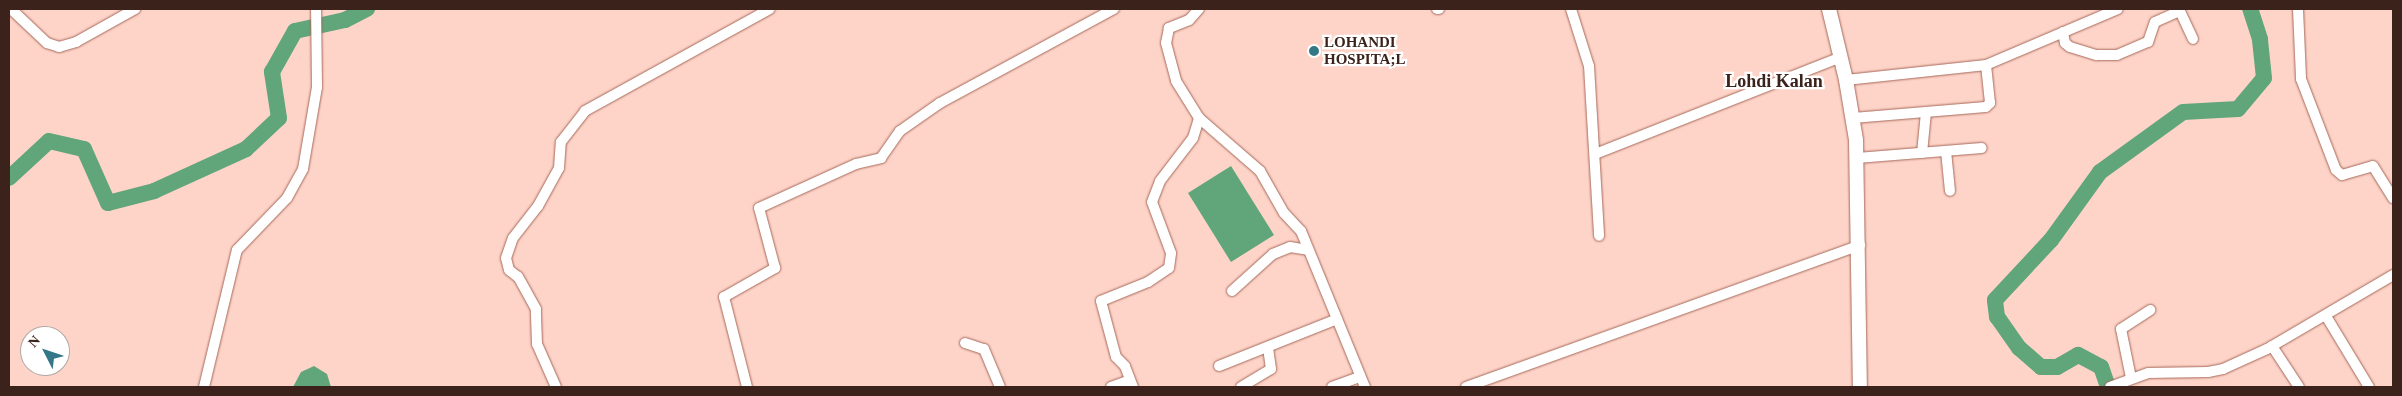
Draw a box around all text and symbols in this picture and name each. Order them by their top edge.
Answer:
place label: LOHANDI HOSPITA;L [1324,33,1405,68]
marker: LOHANDI HOSPITA;L [1308,45,1320,57]
district label: Lohdi Kalan [1725,70,1823,92]
north arrow [20,326,70,376]
text: N [25,333,43,350]

